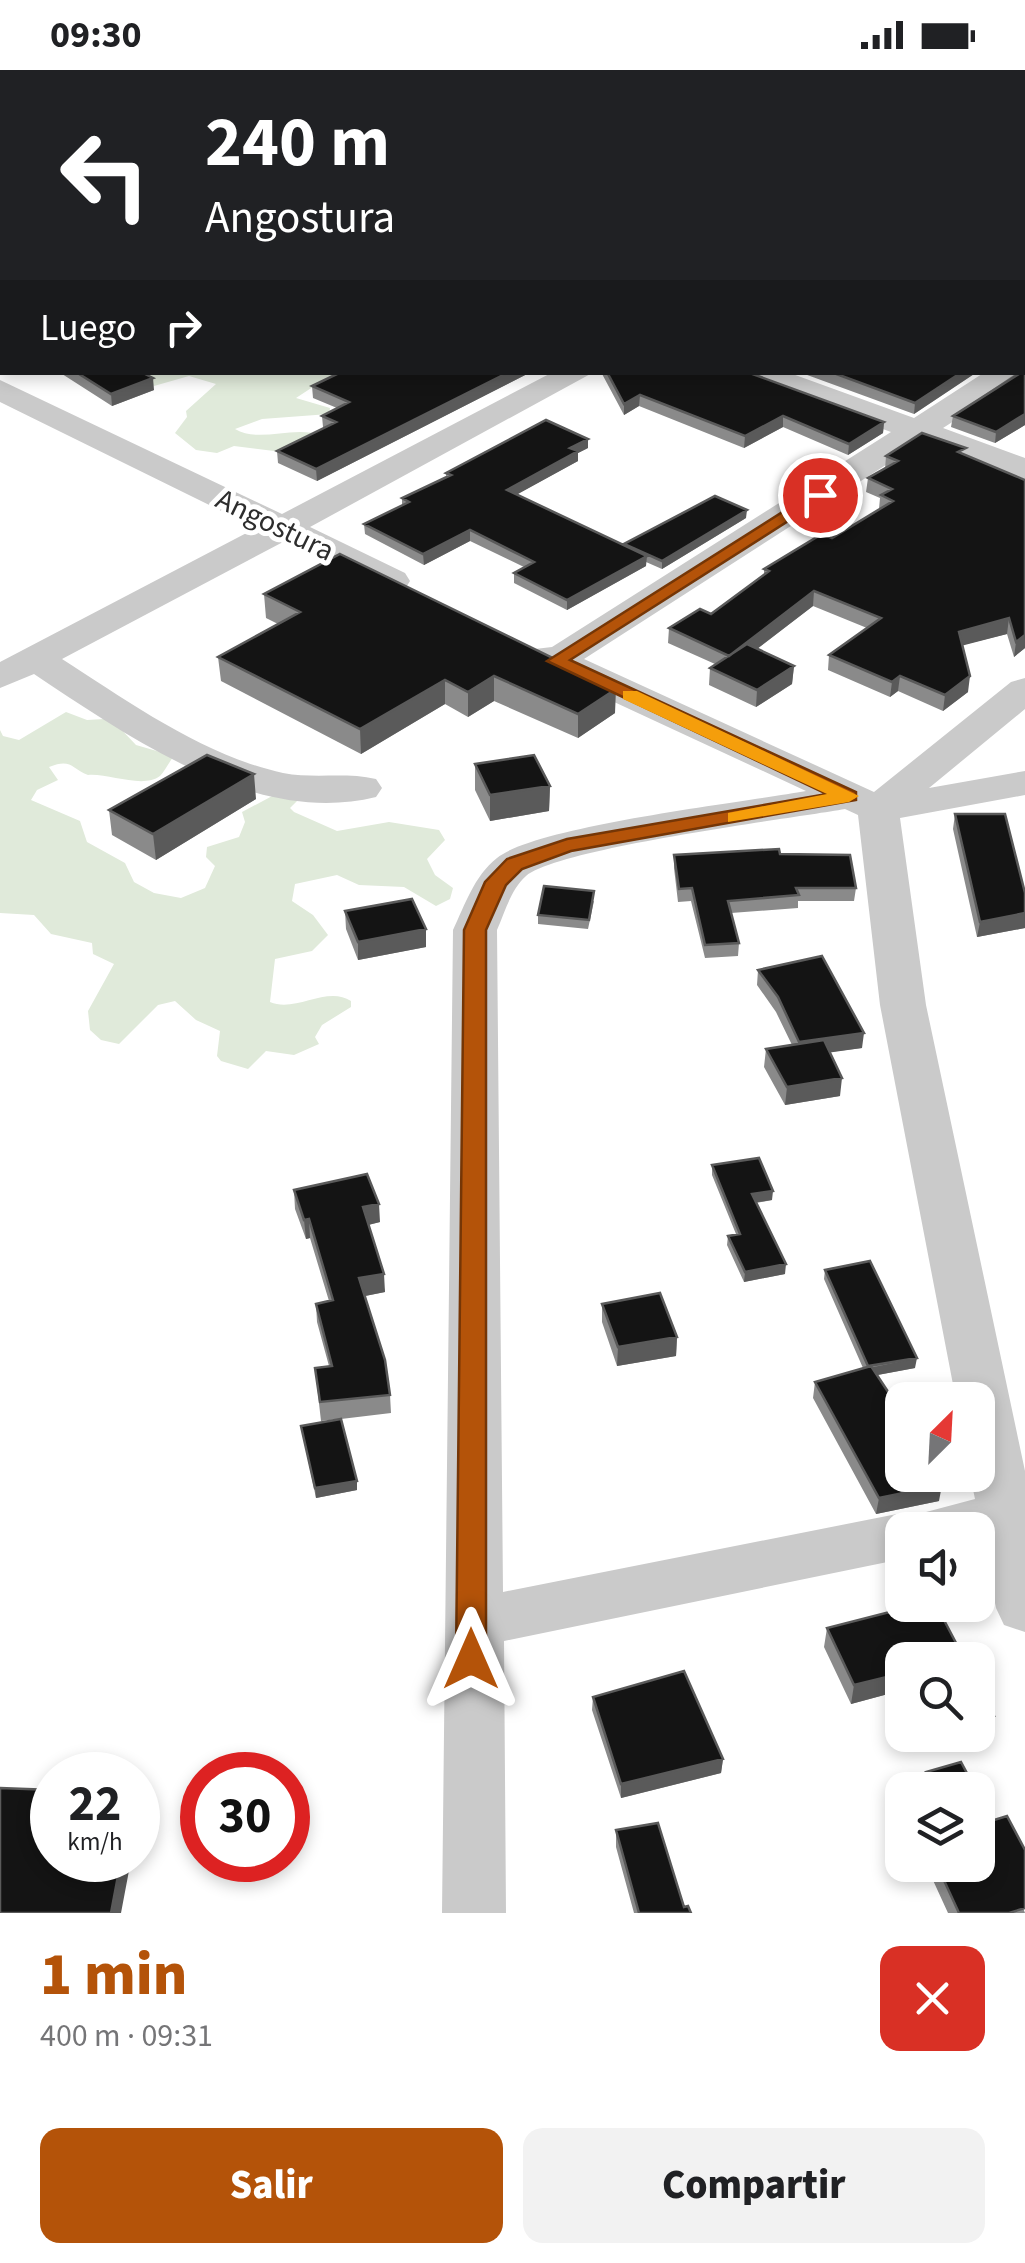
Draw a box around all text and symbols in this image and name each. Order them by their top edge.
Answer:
text: 09:30 [50,8,142,62]
text: 240 m [205,93,390,193]
icon: left [40,110,170,240]
text: Angostura [205,186,395,250]
icon: right [156,300,211,355]
text: Luego [40,301,136,355]
pin [778,453,863,538]
icon: arrive [793,468,848,523]
street label: Angostura [209,478,341,572]
north arrow [885,1382,995,1492]
map controls [885,1382,995,1882]
button: sound [885,1512,995,1622]
position arrow [419,1607,523,1711]
button: search [885,1642,995,1752]
speed limit sign: 30 [180,1752,310,1882]
text: 22 [69,1769,121,1840]
button: layers [885,1772,995,1882]
text: km/h [67,1824,123,1860]
text: 1 min [40,1933,187,2018]
button: close [880,1946,985,2051]
text: 400 m · 09:31 [40,2013,213,2059]
button: Salir [40,2128,503,2243]
button: Compartir [523,2128,985,2243]

